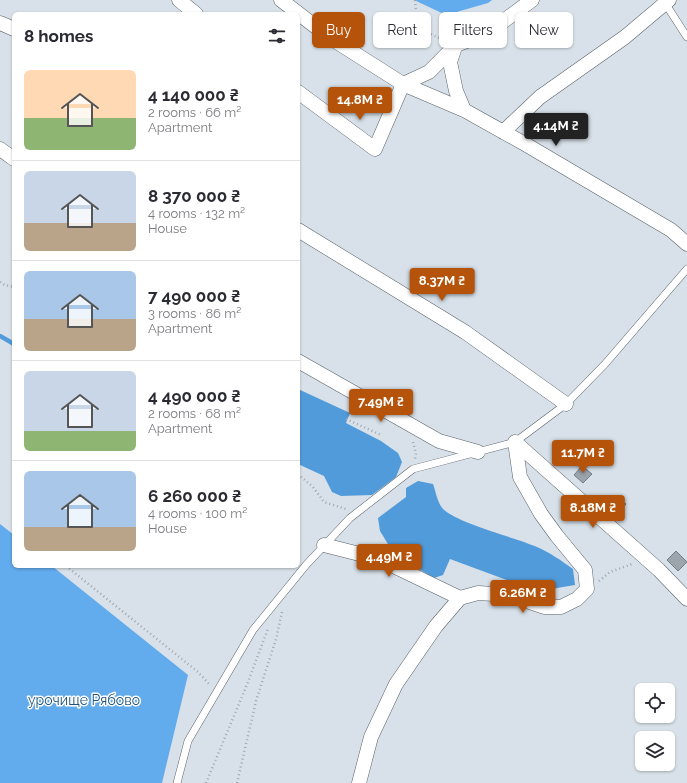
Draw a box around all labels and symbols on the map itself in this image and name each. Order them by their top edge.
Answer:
pin: 14.8M ₴ [323,87,397,121]
pin: 4.14M ₴ [519,113,593,147]
pin: 8.37M ₴ [405,268,479,302]
pin: 7.49M ₴ [344,389,418,423]
pin: 11.7M ₴ [546,440,620,474]
pin: 8.18M ₴ [556,495,630,529]
pin: 4.49M ₴ [352,544,426,578]
pin: 6.26M ₴ [486,580,560,614]
park label: урочище Рябово [28,692,140,708]

